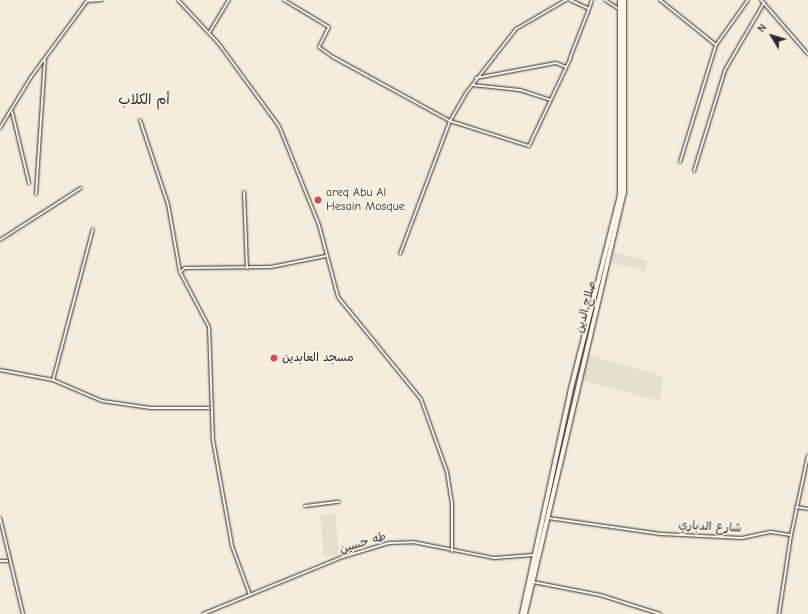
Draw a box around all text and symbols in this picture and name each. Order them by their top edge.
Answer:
north arrow [752,16,792,56]
text: N [755,21,769,35]
district label: أم الكلاب [118,92,170,108]
place label: areq Abu Al Hesain Mosque [326,186,405,214]
marker: areq Abu Al Hesain Mosque [313,195,323,205]
street label: صلاح الدين [573,279,599,335]
place label: مسجد العابدين [282,351,354,365]
marker: مسجد العابدين [269,353,279,363]
street label: شارع الدباري [678,518,742,536]
street label: طه حسين [338,529,388,557]

